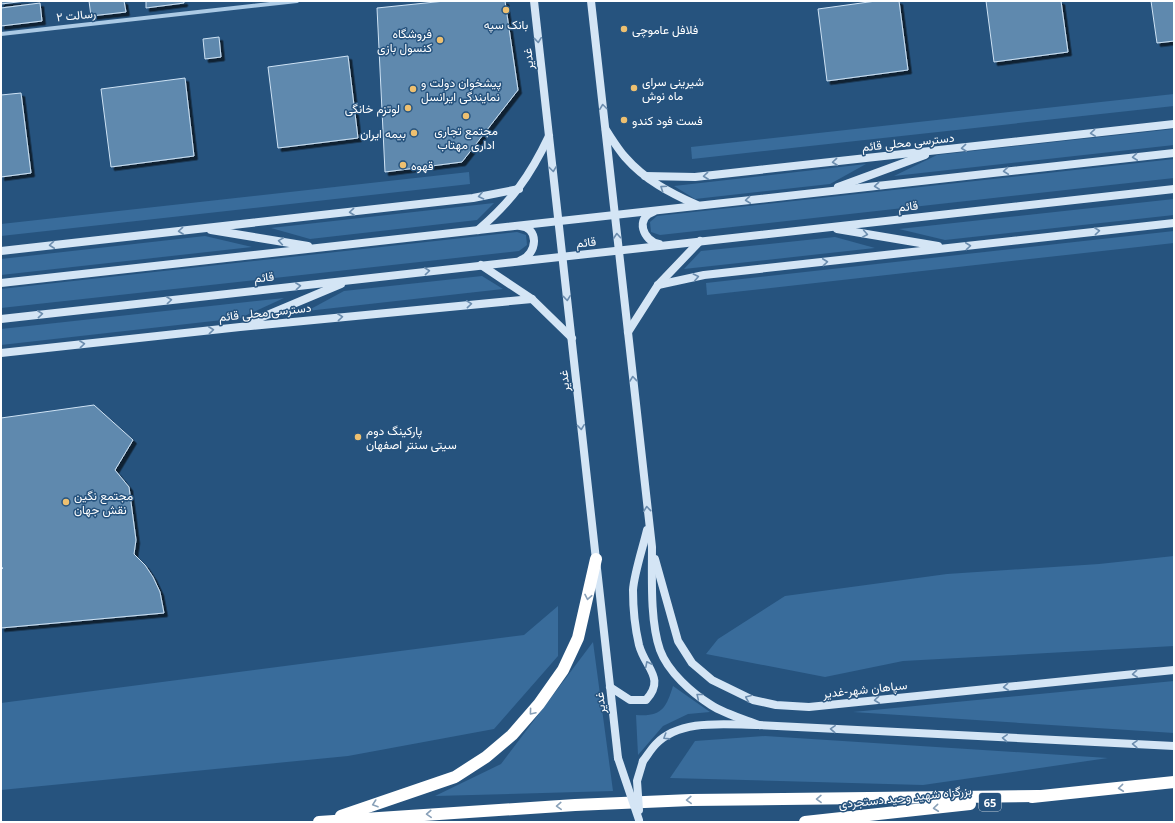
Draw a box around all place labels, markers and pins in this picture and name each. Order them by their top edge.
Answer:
marker: بانک سپه [501,5,511,15]
place label: بانک سپه [484,16,528,33]
place label: فلافل عاموچی [632,21,698,38]
marker: فلافل عاموچی [619,24,629,34]
place label: فروشگاه کنسول بازی [377,25,432,56]
marker: فروشگاه کنسول بازی [435,35,445,45]
place label: شیرینی سرای ماه نوش [642,73,704,104]
place label: پیشخوان دولت و نمایندگی ایرانسل [421,74,501,105]
marker: شیرینی سرای ماه نوش [629,83,639,93]
marker: پیشخوان دولت و نمایندگی ایرانسل [408,84,418,94]
place label: لوتزم خانگی [345,100,400,117]
marker: لوتزم خانگی [403,103,413,113]
marker: مجتمع تجاری اداری مهتاب [461,111,471,121]
place label: فست فود کندو [632,112,703,129]
marker: فست فود کندو [619,115,629,125]
place label: مجتمع تجاری اداری مهتاب [434,122,498,153]
place label: بیمه ایران [360,125,406,142]
marker: بیمه ایران [409,128,419,138]
place label: قهوه [411,157,433,174]
marker: قهوه [398,160,408,170]
place label: پارکینگ دوم سیتی سنتر اصفهان [366,422,457,453]
marker: پارکینگ دوم سیتی سنتر اصفهان [353,432,363,442]
place label: مجتمع نگین نقش جهان [74,487,133,518]
marker: مجتمع نگین نقش جهان [61,497,71,507]

